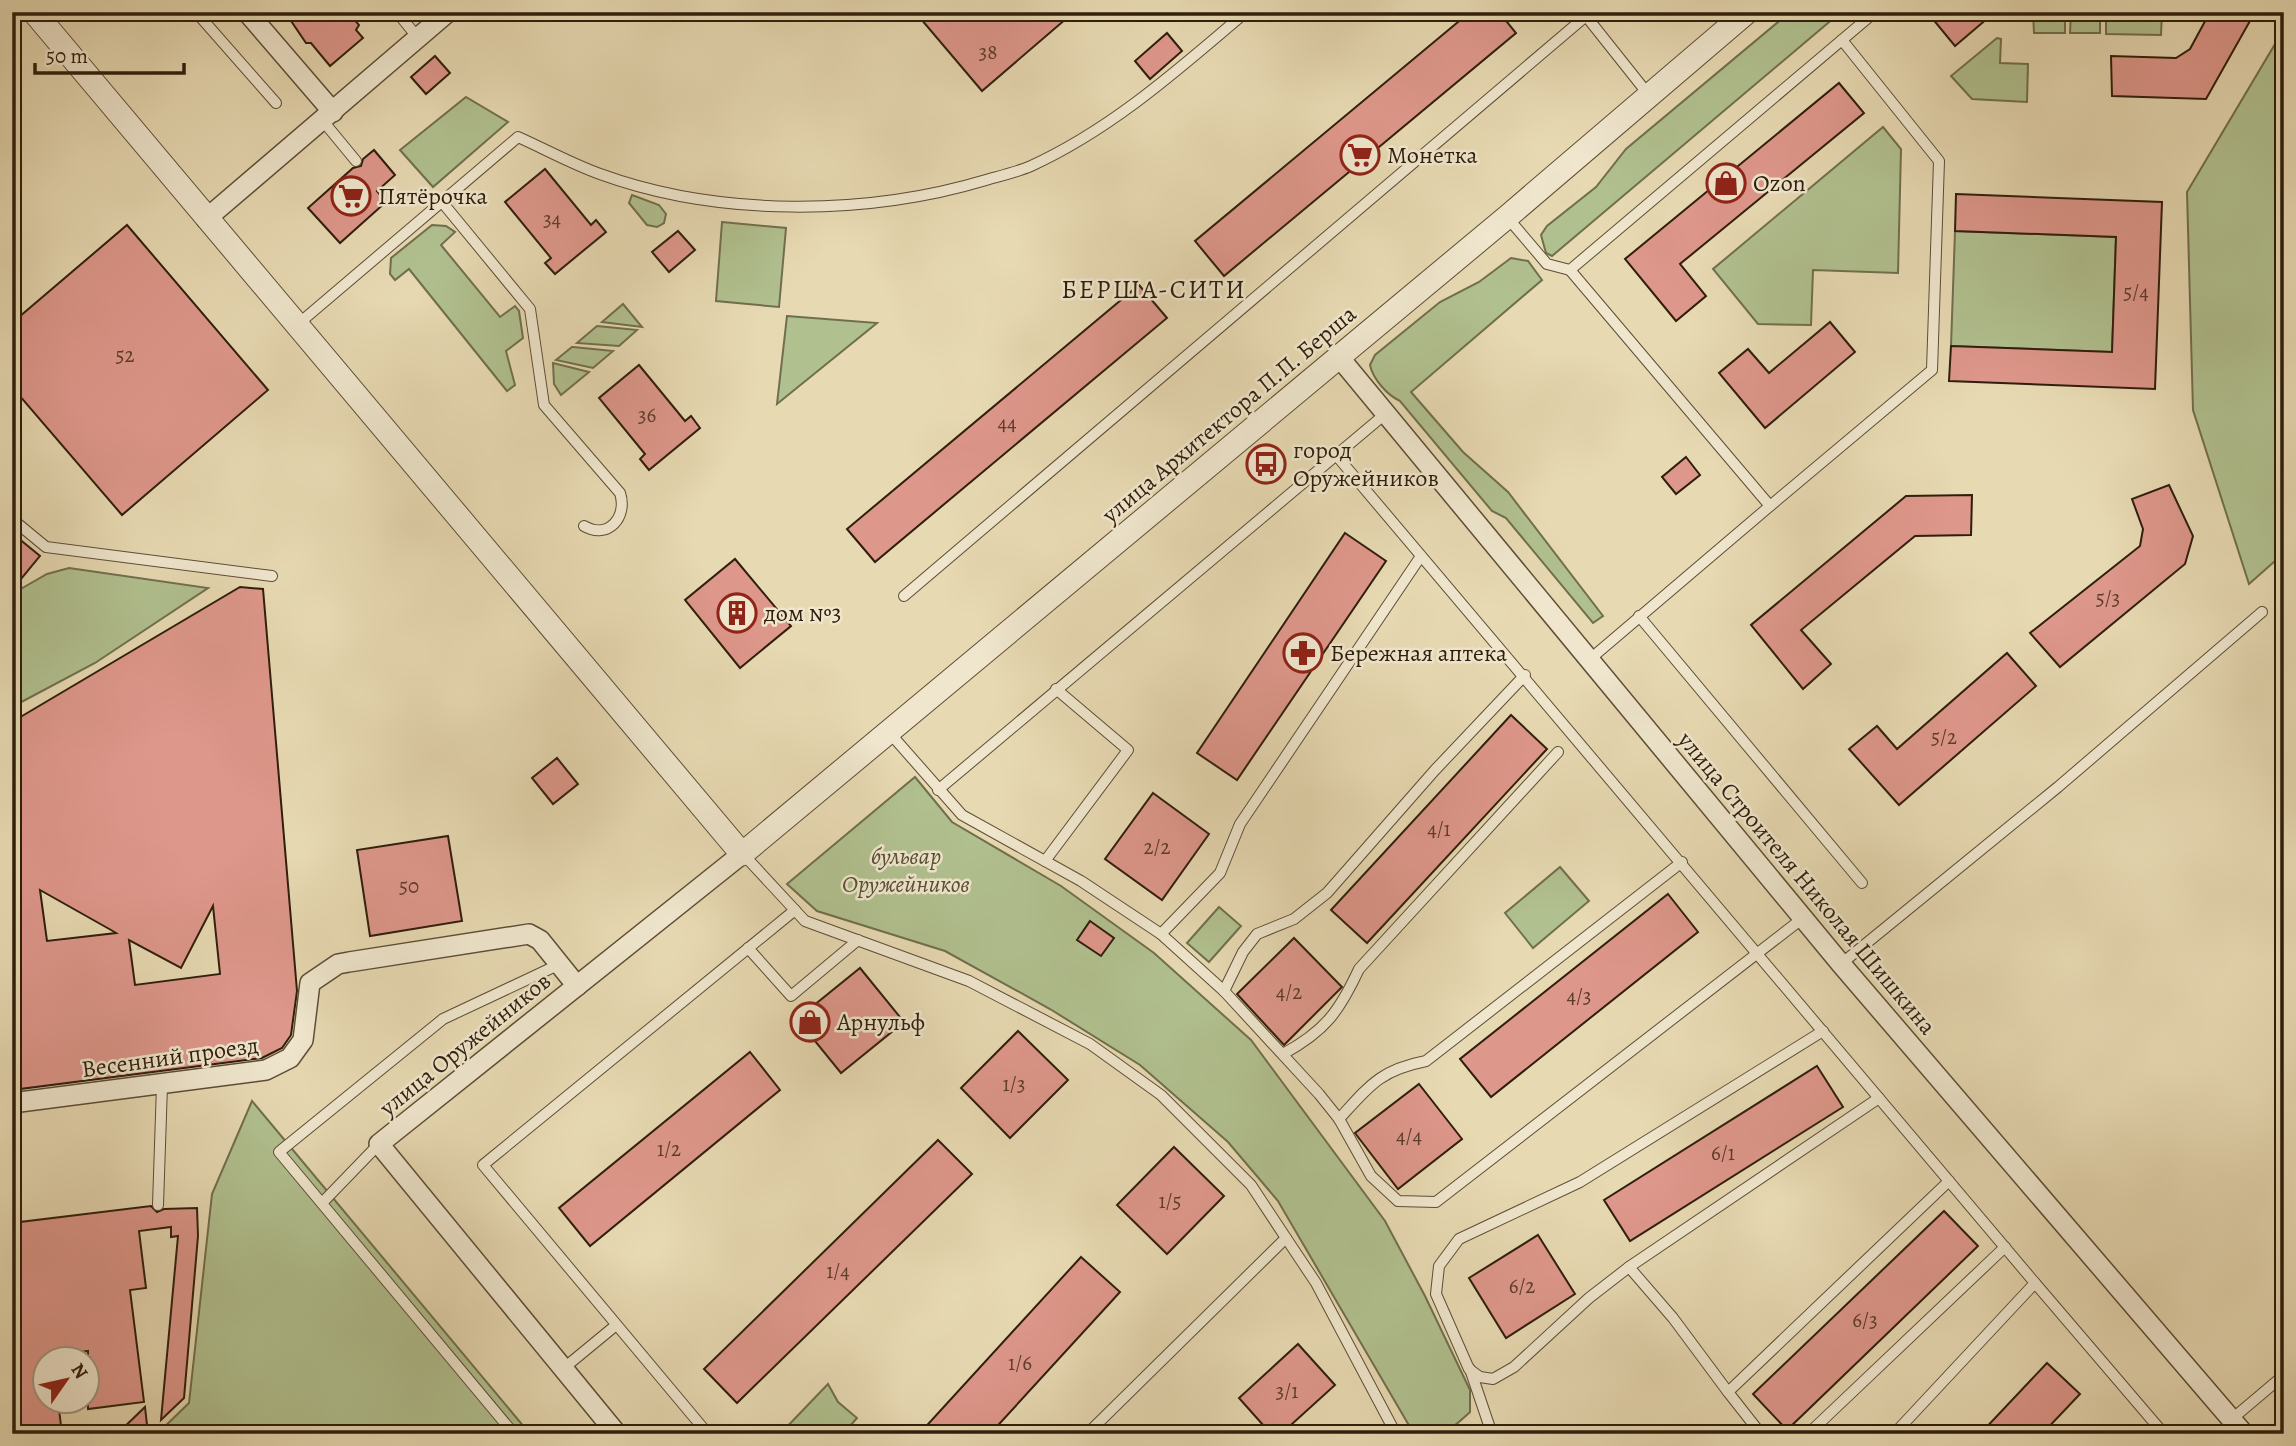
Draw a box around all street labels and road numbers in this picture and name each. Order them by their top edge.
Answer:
street label: улица Архитектора П.П. Берша [1094,298,1363,531]
street label: улица Строителя Николая Шишкина [1670,724,1943,1041]
street label: улица Оружейников [372,965,557,1124]
street label: Весенний проезд [80,1029,260,1085]

